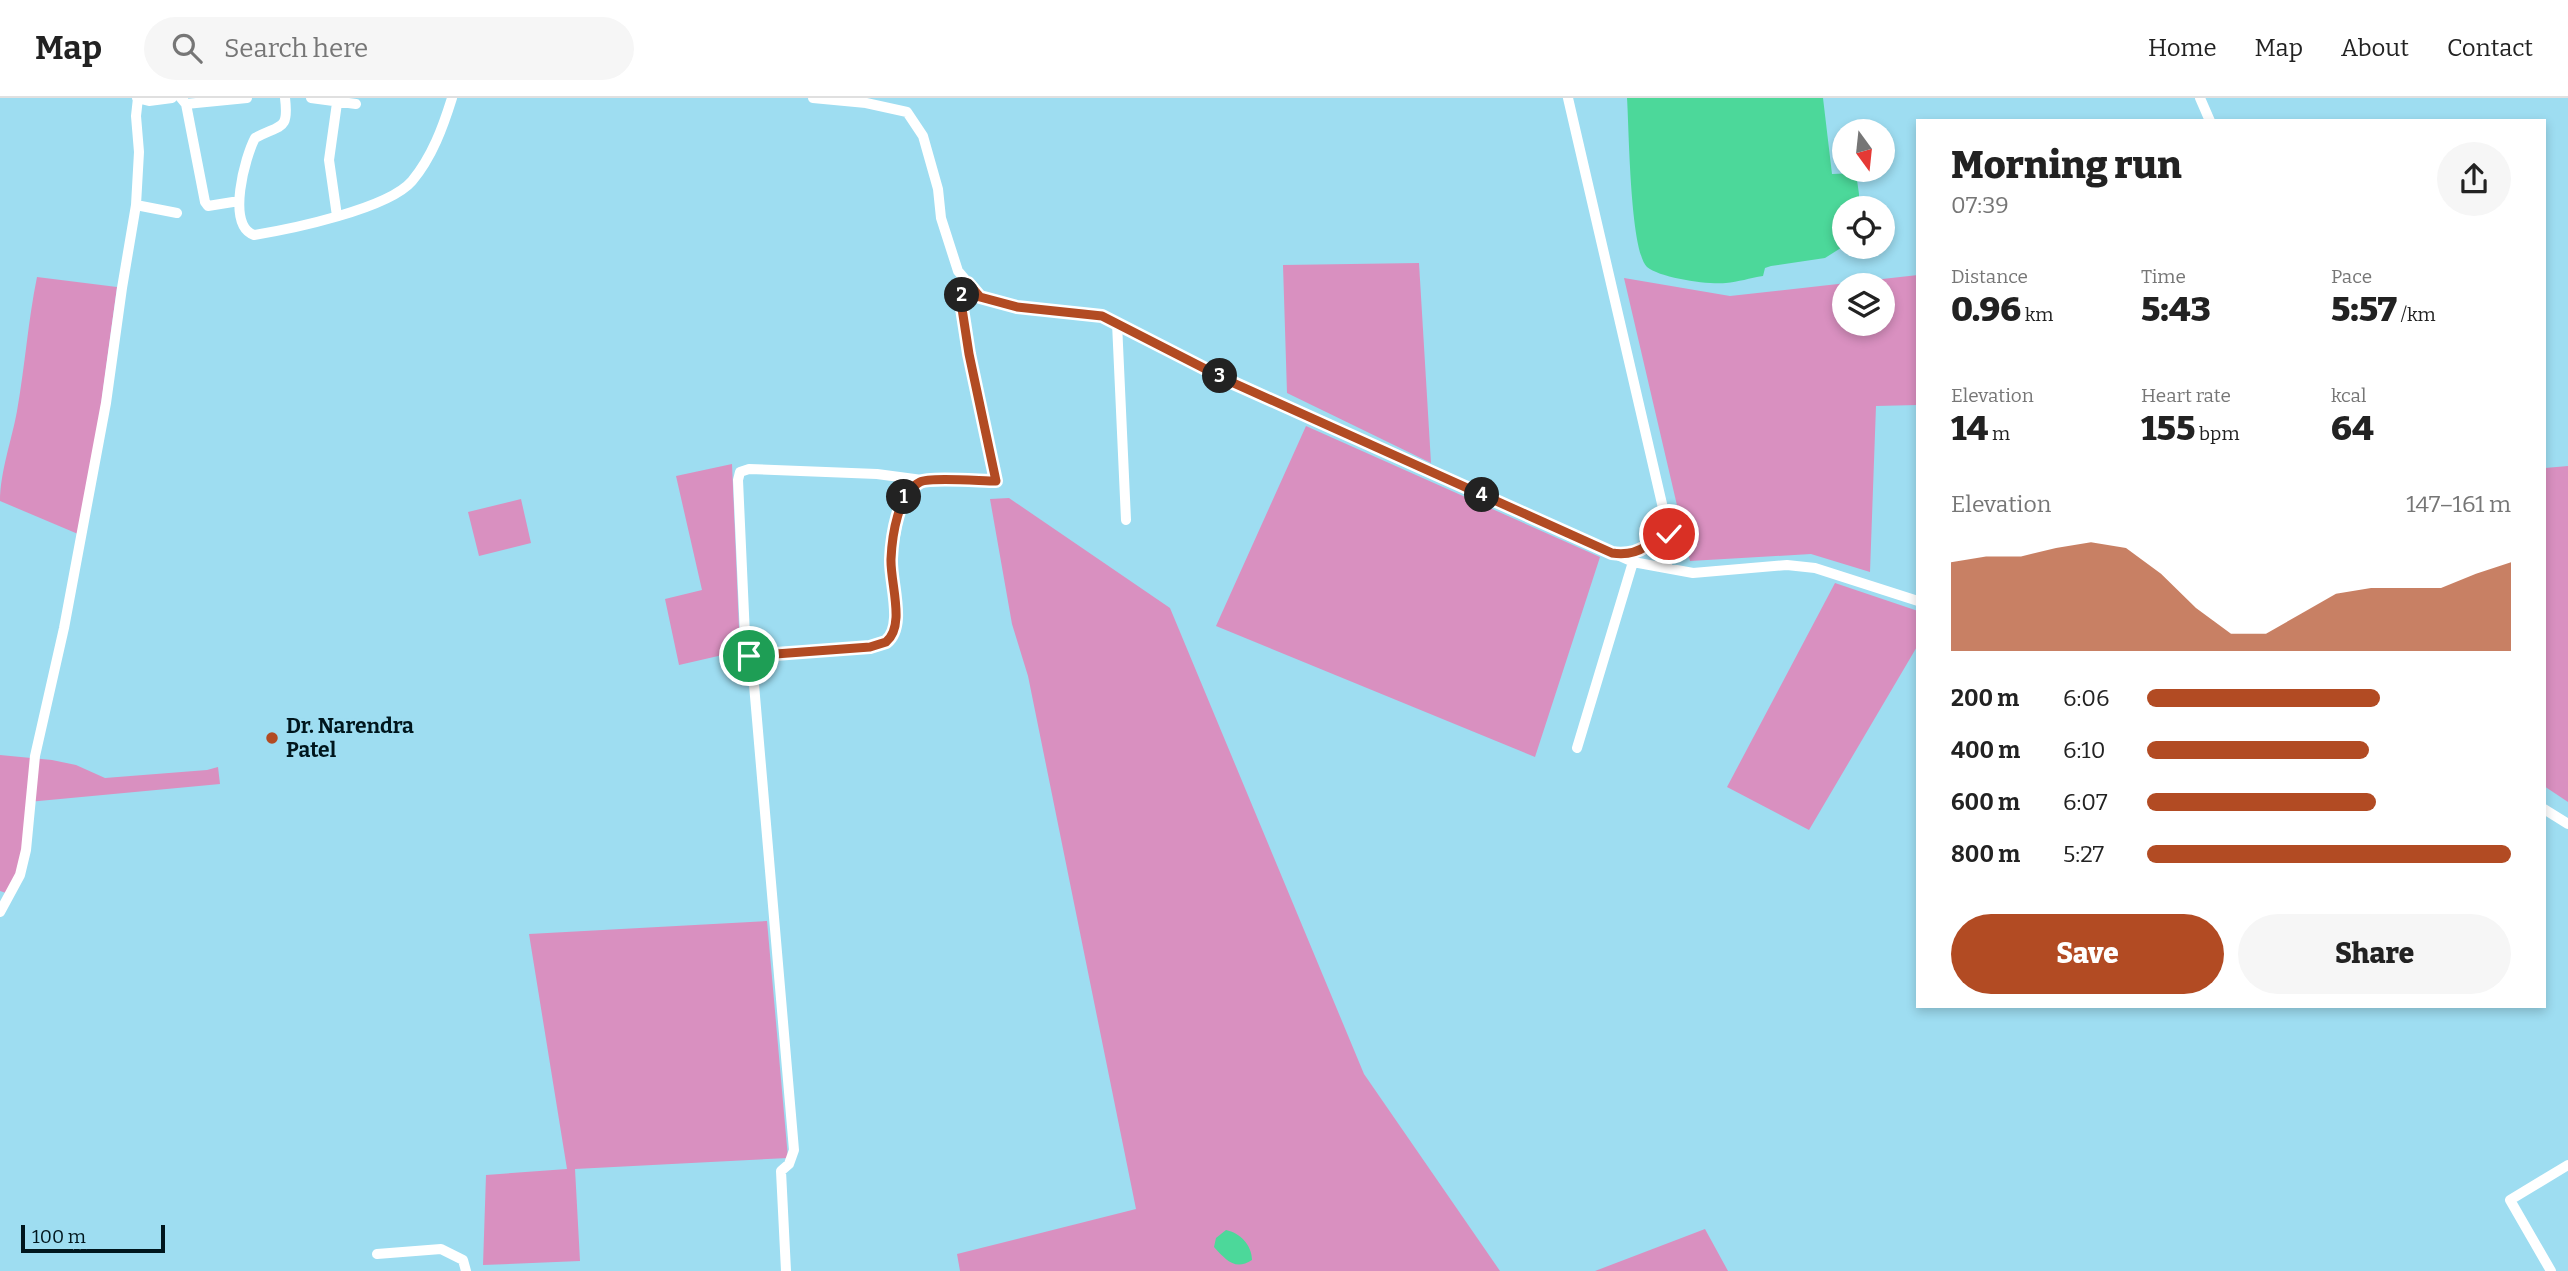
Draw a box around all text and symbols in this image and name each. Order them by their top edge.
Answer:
search box [144,17,634,80]
text: Map [35,28,102,68]
icon: search [168,29,206,67]
text: Search here [224,33,368,64]
text: Home [2148,34,2217,62]
text: Map [2255,34,2303,62]
text: About [2341,34,2409,62]
text: Contact [2447,34,2533,62]
north arrow [1832,119,1895,182]
map controls [1832,119,1895,336]
text: Morning run [1951,142,2182,188]
button: share [2437,142,2511,216]
text: 07:39 [1951,191,2009,219]
button: locate [1832,196,1895,259]
text: Distance [1951,265,2028,288]
text: Time [2141,265,2186,288]
text: Pace [2331,265,2372,288]
button: layers [1832,273,1895,336]
pin: 2 [944,278,979,312]
text: 2 [956,283,967,306]
text: 0.96 [1951,288,2021,330]
text: 5:43 [2141,288,2211,330]
text: 5:57 [2331,288,2397,330]
text: km [2021,303,2053,326]
text: /km [2397,303,2436,326]
pin: 3 [1202,358,1238,394]
text: 3 [1214,364,1225,387]
text: Elevation [1951,384,2034,407]
text: Heart rate [2141,384,2231,407]
text: kcal [2331,384,2366,407]
text: 14 [1951,407,1988,449]
text: 155 [2141,407,2195,449]
text: 64 [2331,407,2374,449]
text: m [1988,422,2010,445]
text: bpm [2195,422,2240,445]
pin: 4 [1464,478,1500,512]
pin: 1 [886,480,922,514]
text: 4 [1476,483,1487,506]
text: 1 [899,485,908,508]
text: Elevation [1951,490,2051,518]
text: 147–161 m [2406,490,2511,518]
pin [1639,504,1699,564]
icon: check [1650,515,1688,553]
pin [719,626,779,686]
icon: arrive [730,637,768,675]
text: 200 m [1951,684,2019,712]
text: 6:06 [2063,684,2110,712]
place label: Dr. Narendra Patel [286,713,414,763]
marker: Dr. Narendra Patel [264,730,280,746]
text: 400 m [1951,736,2020,764]
text: 6:10 [2063,736,2105,764]
text: 600 m [1951,788,2020,816]
text: 6:07 [2063,788,2108,816]
text: 800 m [1951,840,2020,868]
text: 5:27 [2063,840,2104,868]
button: Save [1951,914,2224,994]
button: Share [2238,914,2511,994]
scale bar [21,1222,164,1254]
text: 100 m [32,1225,86,1248]

